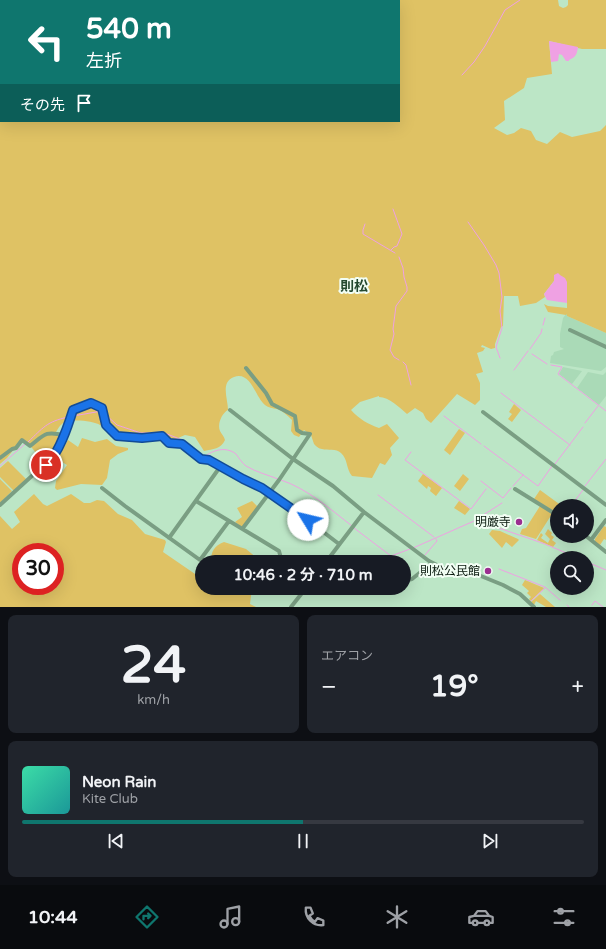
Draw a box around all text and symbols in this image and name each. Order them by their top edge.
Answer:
text: 540 m [86,12,172,46]
icon: left [20,16,72,68]
text: 左折 [86,50,122,72]
icon: arrive [73,92,95,114]
text: その先 [20,96,65,114]
district label: 則松 [340,278,368,295]
pin [29,448,63,482]
icon: arrive [35,454,57,476]
position arrow [287,499,329,541]
map controls [550,499,594,595]
button: sound [550,499,594,543]
place label: 明厳寺 [475,515,511,529]
marker: 明厳寺 [514,517,524,527]
speed limit sign: 30 [12,543,64,595]
button: search [550,551,594,595]
place label: 則松公民館 [420,564,480,578]
text: 10:46 · 2 分 · 710 m [233,566,373,584]
marker: 則松公民館 [483,566,493,576]
text: 24 [121,634,186,697]
text: エアコン [321,648,373,664]
text: 19° [430,668,479,705]
text: − [321,674,337,700]
text: + [572,674,584,700]
text: km/h [137,692,170,708]
text: Neon Rain [82,773,156,791]
text: Kite Club [82,791,138,807]
icon: previous [105,830,127,852]
icon: pause [292,830,314,852]
icon: next [479,830,501,852]
icon: directions [133,903,161,931]
icon: music [217,903,245,931]
icon: phone [300,903,328,931]
icon: climate [383,903,411,931]
icon: car [467,903,495,931]
icon: filters [550,903,578,931]
text: 10:44 [28,906,78,928]

